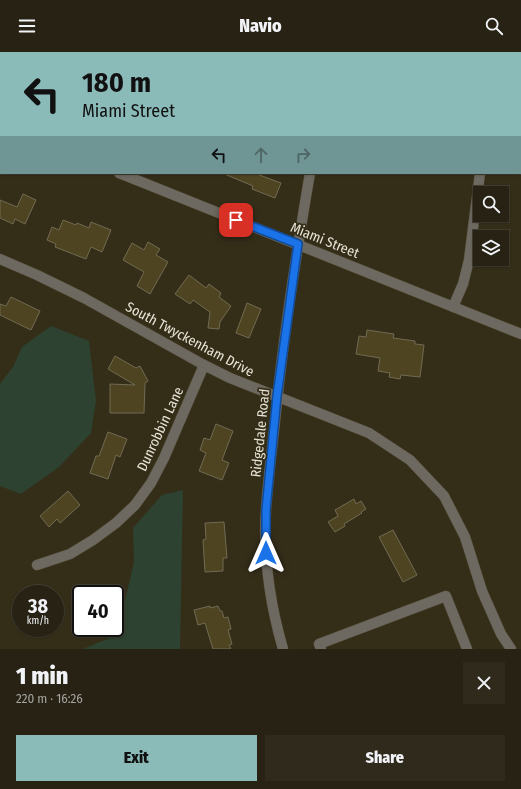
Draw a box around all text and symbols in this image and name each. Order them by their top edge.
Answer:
icon: menu [16,15,38,37]
text: Navio [239,15,282,37]
icon: search [483,15,505,37]
text: 180 m [82,66,151,99]
icon: left [16,68,68,120]
text: Miami Street [82,100,175,122]
icon: left [208,144,230,166]
icon: ahead [250,144,272,166]
icon: right [292,144,314,166]
map controls [473,186,509,266]
button: search [473,186,509,222]
pin [219,203,253,237]
icon: arrive [225,209,247,231]
street label: Miami Street [288,219,362,262]
button: layers [473,230,509,266]
street label: South Twyckenham Drive [123,298,257,381]
street label: Dunrobbin Lane [134,384,187,474]
street label: Ridgedale Road [247,388,274,478]
position arrow [245,532,287,574]
speed limit sign: 40 [72,585,124,637]
text: 38 [28,594,48,618]
text: km/h [27,615,49,627]
text: 1 min [16,662,68,690]
button: close [463,662,505,704]
text: 220 m · 16:26 [16,691,83,706]
button: Exit [16,735,257,781]
button: Share [265,735,505,781]

